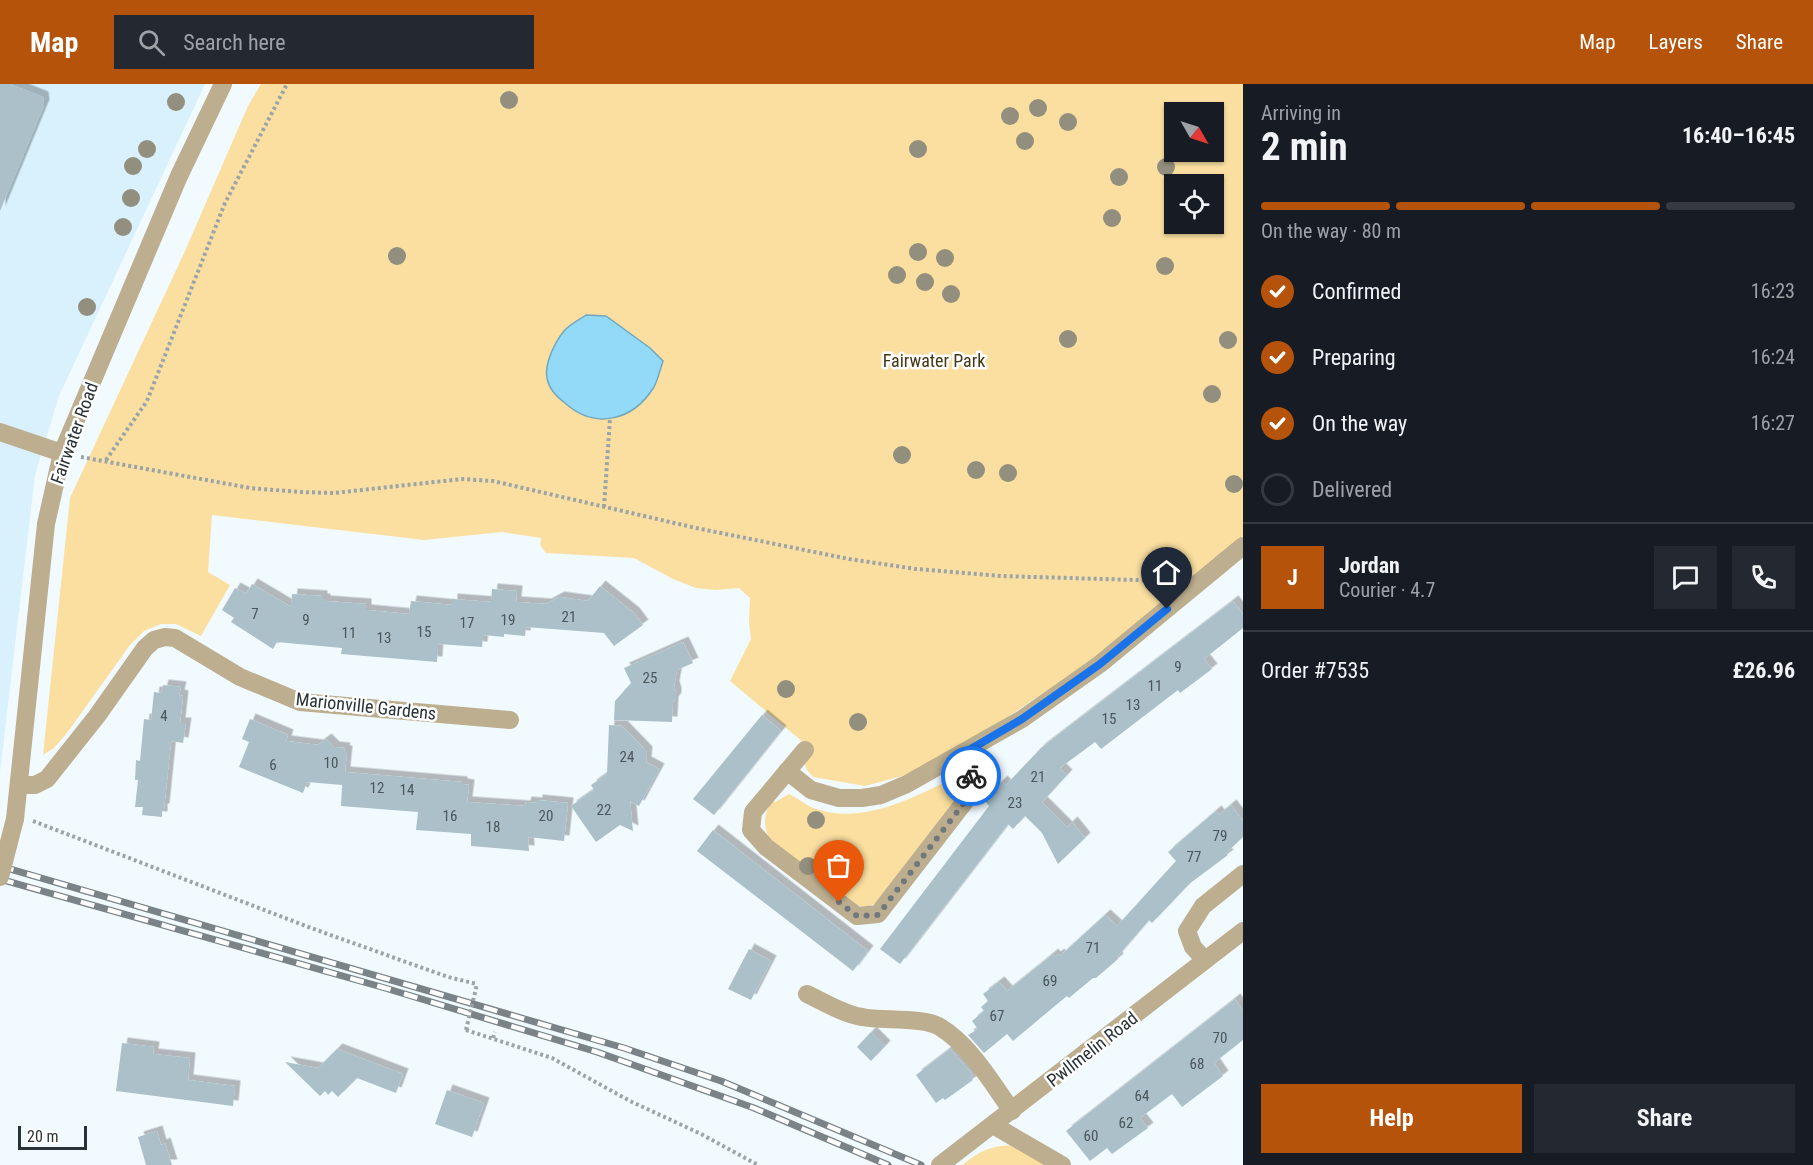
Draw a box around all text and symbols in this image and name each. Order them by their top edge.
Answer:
search box [114,15,534,69]
text: Map [30,26,78,59]
icon: search [135,26,168,59]
text: Search here [183,30,286,55]
text: Map [1579,30,1616,54]
text: Layers [1649,30,1703,54]
text: Share [1736,30,1783,54]
text: Arriving in [1261,101,1341,125]
north arrow [1164,102,1224,162]
map controls [1164,102,1224,234]
text: 16:40–16:45 [1682,123,1795,148]
text: 2 min [1261,124,1348,170]
button: locate [1164,174,1224,234]
text: On the way · 80 m [1261,219,1401,243]
icon: check [1261,275,1294,308]
text: Confirmed [1312,279,1401,304]
text: 16:23 [1751,279,1795,303]
icon: check [1261,341,1294,374]
text: Preparing [1312,345,1396,370]
text: 16:24 [1751,345,1795,369]
park label: Fairwater Park [883,350,985,371]
street label: Fairwater Road [46,379,102,487]
icon: check [1261,407,1294,440]
text: On the way [1312,411,1407,436]
text: 16:27 [1751,411,1795,435]
text: Delivered [1312,477,1392,502]
button: chat [1654,546,1717,609]
button: phone [1732,546,1795,609]
pin [1141,547,1192,609]
text: Jordan [1339,553,1400,578]
icon: home [1150,556,1183,589]
text: J [1287,565,1298,590]
text: Courier · 4.7 [1339,578,1435,602]
house number: 7 [251,605,259,623]
house number: 21 [562,608,576,626]
house number: 9 [302,611,310,629]
house number: 19 [501,611,515,629]
house number: 17 [460,614,474,632]
house number: 15 [417,623,431,641]
house number: 11 [342,624,356,642]
house number: 13 [377,629,391,647]
house number: 9 [1174,658,1182,676]
text: Order #7535 [1261,658,1369,683]
text: £26.96 [1733,658,1795,683]
house number: 25 [643,669,657,687]
house number: 11 [1148,677,1162,695]
street label: Marionville Gardens [295,688,437,724]
house number: 13 [1126,696,1140,714]
house number: 4 [160,707,168,725]
house number: 15 [1102,710,1116,728]
courier [941,746,1001,806]
house number: 24 [620,748,634,766]
house number: 10 [324,754,338,772]
house number: 6 [269,756,277,774]
icon: bike [955,760,988,793]
house number: 21 [1031,768,1045,786]
house number: 12 [370,779,384,797]
house number: 14 [400,781,414,799]
house number: 23 [1008,794,1022,812]
house number: 22 [597,801,611,819]
house number: 16 [443,807,457,825]
house number: 20 [539,807,553,825]
house number: 18 [486,818,500,836]
house number: 79 [1213,827,1227,845]
pin [813,840,864,902]
house number: 77 [1187,848,1201,866]
icon: bag [822,849,855,882]
house number: 71 [1086,939,1100,957]
house number: 69 [1043,972,1057,990]
house number: 67 [990,1007,1004,1025]
street label: Pwllmelin Road [1043,1007,1141,1091]
house number: 70 [1213,1029,1227,1047]
house number: 68 [1190,1055,1204,1073]
button: Help [1261,1084,1522,1153]
button: Share [1534,1084,1795,1153]
house number: 64 [1135,1087,1149,1105]
house number: 62 [1119,1114,1133,1132]
scale bar [18,1123,87,1150]
text: 20 m [27,1127,59,1146]
house number: 60 [1084,1127,1098,1145]

